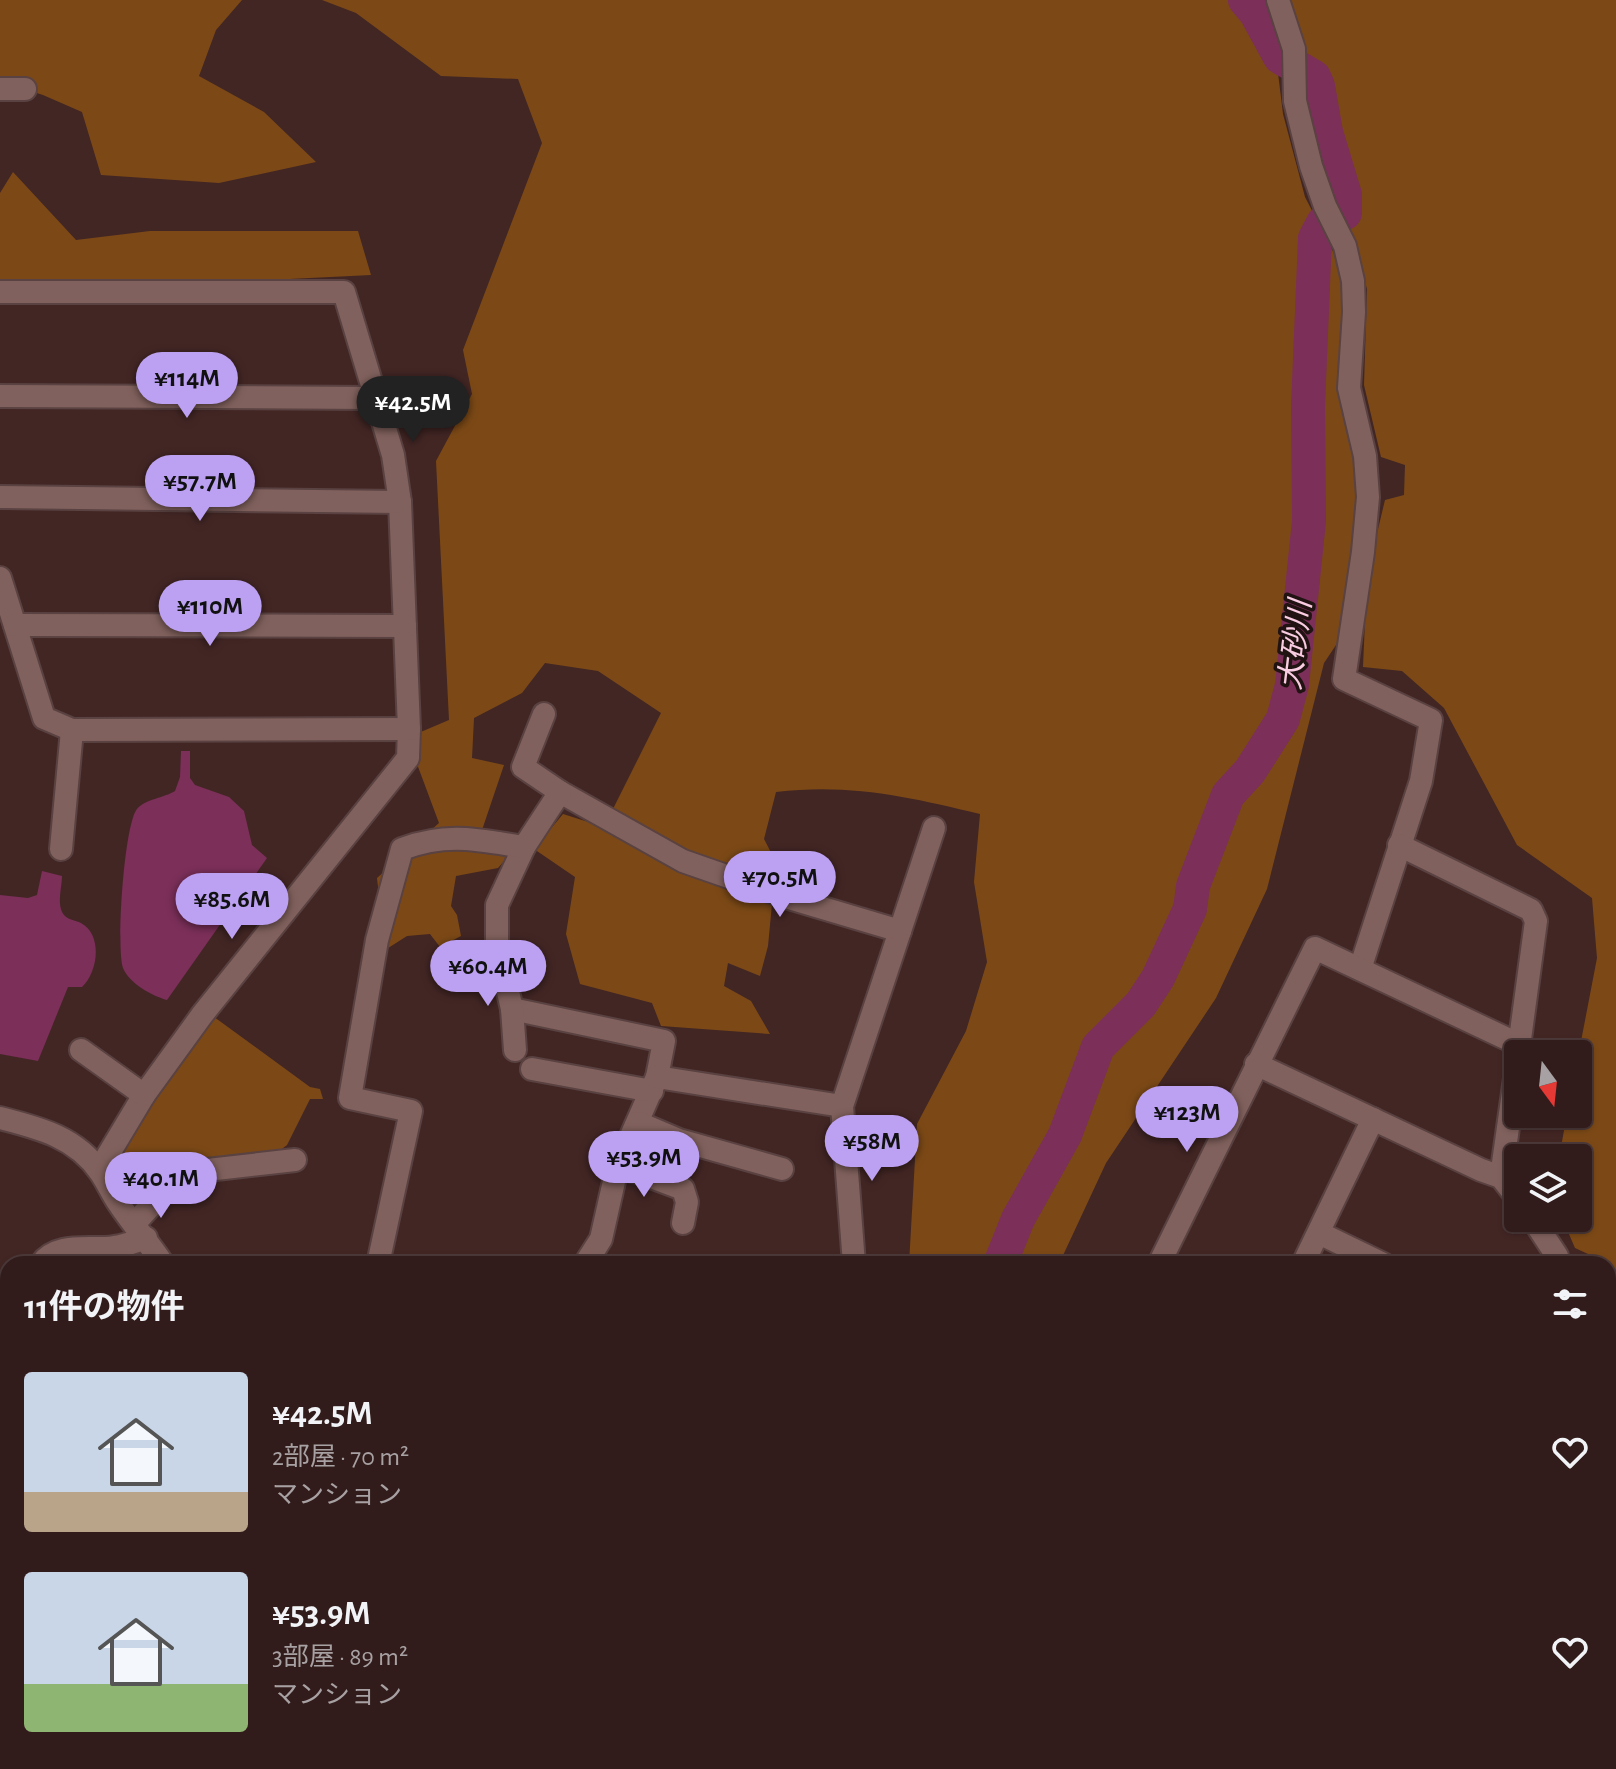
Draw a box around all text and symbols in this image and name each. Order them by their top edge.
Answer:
pin: ¥114M [131,352,243,420]
text: ¥114M [154,365,220,391]
pin: ¥42.5M [348,376,478,444]
text: ¥42.5M [375,389,451,415]
pin: ¥57.7M [135,455,265,523]
text: ¥57.7M [163,468,237,494]
pin: ¥110M [154,580,266,648]
text: ¥110M [177,593,243,619]
water label: 大砂川 [1274,595,1317,692]
pin: ¥70.5M [715,851,845,919]
text: ¥70.5M [742,864,818,890]
pin: ¥85.6M [167,873,297,941]
text: ¥85.6M [194,886,270,912]
pin: ¥60.4M [423,940,553,1008]
text: ¥60.4M [448,953,528,979]
north arrow [1504,1040,1592,1128]
map controls [1504,1040,1592,1232]
pin: ¥123M [1131,1086,1243,1154]
text: ¥123M [1153,1099,1221,1125]
pin: ¥58M [825,1115,919,1183]
text: ¥58M [843,1128,901,1154]
pin: ¥53.9M [579,1131,709,1199]
text: ¥53.9M [606,1144,682,1170]
button: layers [1504,1144,1592,1232]
pin: ¥40.1M [96,1152,226,1220]
text: ¥40.1M [123,1165,199,1191]
icon: filters [1548,1282,1592,1326]
text: 11件の物件 [24,1291,184,1325]
text: ¥42.5M [272,1397,373,1431]
icon: home [88,1404,184,1500]
icon: heart [1548,1430,1592,1474]
text: 2部屋 · 70 m² [272,1444,409,1470]
text: マンション [272,1482,402,1508]
text: ¥53.9M [272,1597,371,1631]
icon: home [88,1604,184,1700]
icon: heart [1548,1630,1592,1674]
text: 3部屋 · 89 m² [272,1644,408,1670]
text: マンション [272,1682,402,1708]

